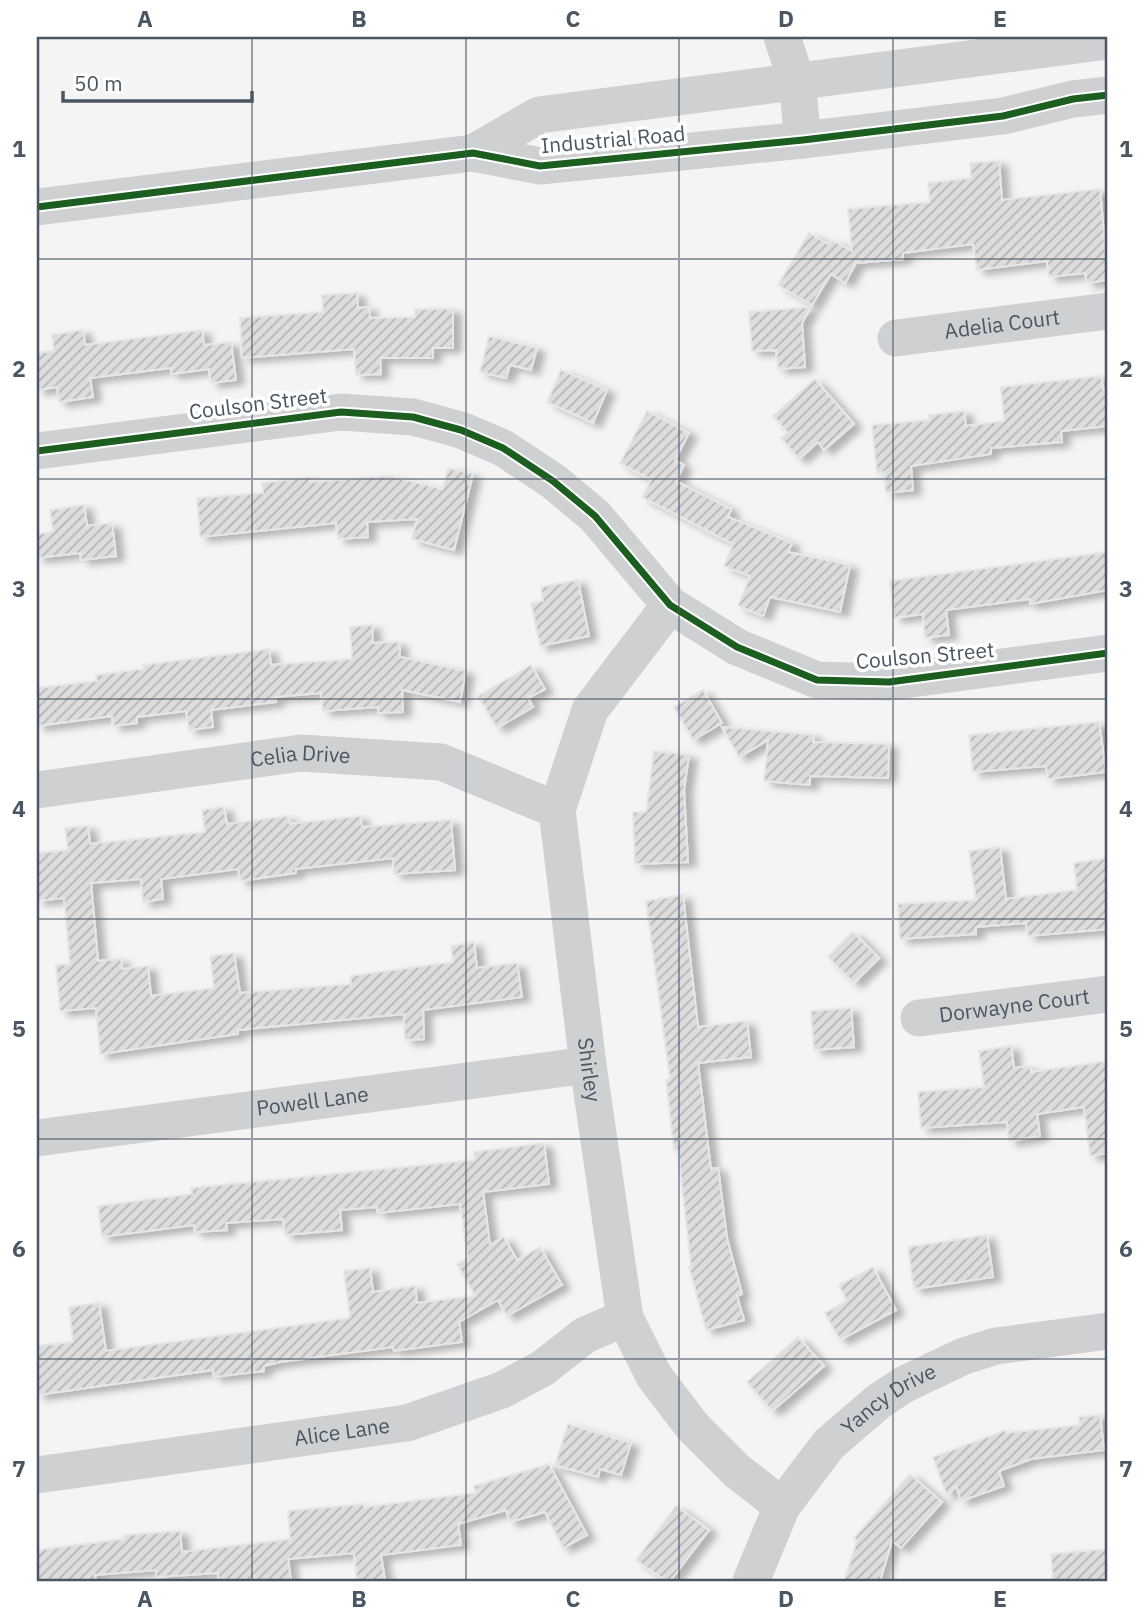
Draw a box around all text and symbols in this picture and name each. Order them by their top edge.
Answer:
text: A [137,3,153,33]
text: B [351,3,367,33]
text: C [566,3,581,33]
text: D [778,3,794,33]
text: E [993,3,1007,33]
scale bar [63,60,252,104]
text: 50 m [74,69,123,97]
street label: Industrial Road [539,119,686,159]
text: 1 [12,133,26,163]
text: 1 [1119,133,1133,163]
street label: Adelia Court [943,302,1061,345]
text: 2 [12,353,26,383]
text: 2 [1119,353,1133,383]
street label: Coulson Street [187,381,329,425]
text: 3 [12,573,26,603]
text: 3 [1119,573,1133,603]
street label: Coulson Street [854,635,995,675]
street label: Celia Drive [249,738,352,773]
text: 4 [12,793,26,823]
text: 4 [1119,793,1133,823]
street label: Dorwayne Court [937,981,1091,1028]
text: 5 [12,1013,26,1043]
text: 5 [1119,1013,1133,1043]
street label: Shirley [572,1036,608,1104]
street label: Powell Lane [255,1079,370,1122]
text: 6 [12,1233,26,1263]
text: 6 [1119,1233,1133,1263]
street label: Yancy Drive [835,1356,940,1441]
street label: Alice Lane [292,1411,392,1452]
text: 7 [12,1453,26,1483]
text: 7 [1119,1453,1133,1483]
text: A [137,1583,153,1613]
text: B [351,1583,367,1613]
text: C [566,1583,581,1613]
text: D [778,1583,794,1613]
text: E [993,1583,1007,1613]

